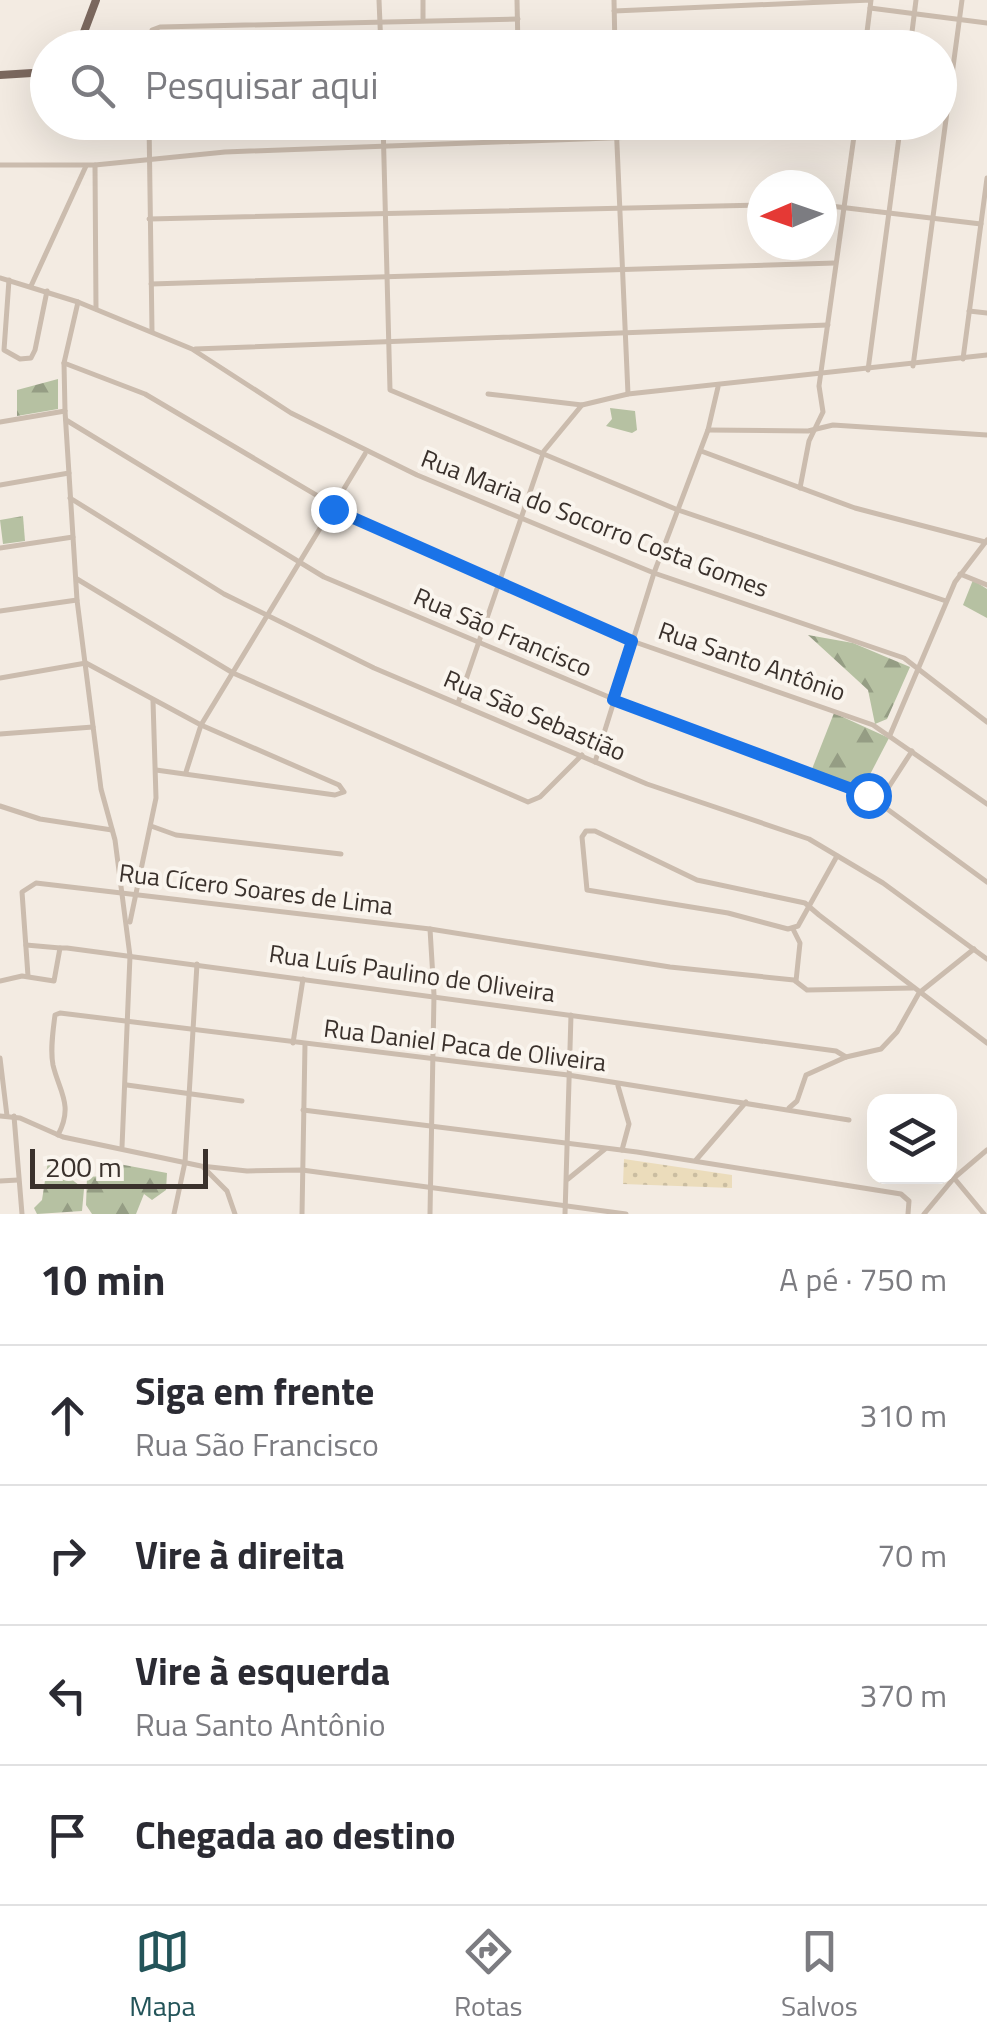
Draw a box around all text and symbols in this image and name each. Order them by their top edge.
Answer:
search box [30,30,957,140]
text: Pesquisar aqui [145,56,378,114]
icon: search [65,58,120,113]
north arrow [747,170,837,260]
street label: Rua Maria do Socorro Costa Gomes [416,439,774,607]
route end [311,487,357,533]
street label: Rua São Francisco [408,577,598,687]
street label: Rua Santo Antônio [653,611,851,711]
street label: Rua São Sebastião [438,659,632,771]
route start [846,773,892,819]
street label: Rua Cícero Soares de Lima [117,853,396,925]
street label: Rua Luís Paulino de Oliveira [267,934,558,1012]
street label: Rua Daniel Paca de Oliveira [322,1009,609,1081]
map controls [867,1094,957,1184]
button: layers [867,1094,957,1184]
scale bar [30,1144,208,1188]
text: 200 m [45,1145,122,1188]
text: 10 min [40,1247,166,1311]
text: A pé · 750 m [779,1255,947,1303]
text: Siga em frente [135,1362,374,1420]
icon: ahead [40,1388,95,1443]
text: 310 m [859,1391,947,1439]
text: Rua São Francisco [135,1420,379,1468]
text: Vire à direita [135,1526,345,1584]
icon: right [40,1528,95,1583]
text: 70 m [877,1531,947,1579]
text: Vire à esquerda [135,1642,390,1700]
icon: left [40,1668,95,1723]
text: 370 m [859,1671,947,1719]
text: Rua Santo Antônio [135,1700,386,1748]
text: Chegada ao destino [135,1806,455,1864]
icon: arrive [40,1808,95,1863]
tab: Mapa [129,1924,196,2027]
tab: Rotas [454,1924,523,2027]
tab: Salvos [781,1924,858,2027]

